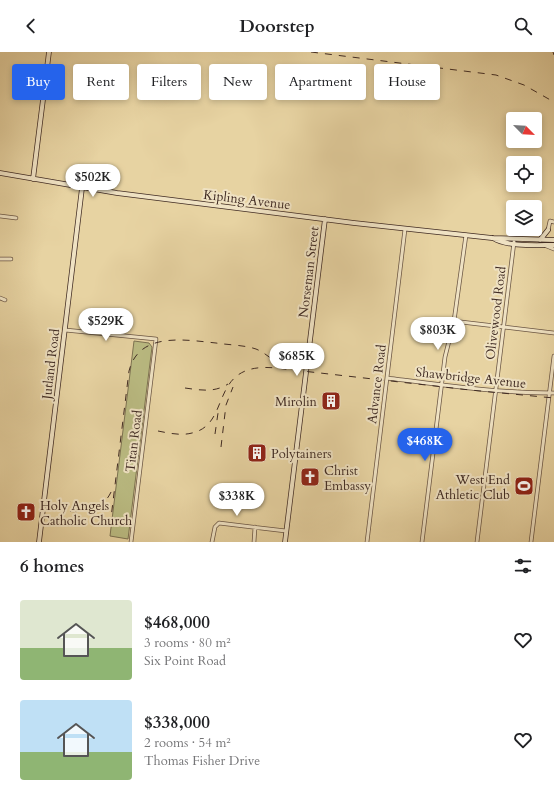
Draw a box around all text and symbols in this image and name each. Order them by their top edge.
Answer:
text: Doorstep [239,14,315,39]
icon: back [20,15,42,37]
icon: search [512,15,534,37]
chip: Buy [12,64,65,100]
chip: Rent [73,64,129,100]
chip: Filters [137,64,201,100]
chip: New [209,64,267,100]
chip: Apartment [275,64,366,100]
chip: House [374,64,440,100]
north arrow [506,112,542,148]
map controls [506,112,542,236]
button: locate [506,156,542,192]
pin: $502K [65,164,121,198]
text: $502K [74,168,112,186]
street label: Kipling Avenue [202,186,292,214]
button: layers [506,200,542,236]
street label: Norseman Street [294,225,324,319]
street label: Olivewood Road [481,265,511,361]
pin: $529K [78,308,134,342]
text: $529K [87,312,125,330]
pin: $803K [410,317,466,351]
text: $803K [419,321,457,339]
street label: Jutland Road [37,328,64,402]
pin: $685K [269,343,325,377]
street label: Advance Road [363,343,391,425]
text: $685K [278,347,316,365]
street label: Shawbridge Avenue [415,363,527,393]
building icon: Mirolin [320,390,342,412]
place label: Mirolin [275,393,318,411]
street label: Titan Road [121,409,147,473]
pin: $468K [397,428,453,462]
text: $468K [406,432,444,450]
building icon: Polytainers [246,442,268,464]
place label: Polytainers [271,445,332,463]
place label: Christ Embassy [324,462,371,495]
church icon: Christ Embassy [299,466,321,488]
place label: West End Athletic Club [436,471,510,504]
sports icon: West End Athletic Club [513,475,535,497]
pin: $338K [209,483,265,517]
text: $338K [218,487,256,505]
place label: Holy Angels Catholic Church [40,497,132,530]
church icon: Holy Angels Catholic Church [15,501,37,523]
text: 6 homes [20,555,84,578]
icon: filters [512,555,534,577]
text: $468,000 [144,611,210,634]
icon: home [52,616,100,664]
icon: heart [512,629,534,651]
text: 3 rooms · 80 m² [144,634,231,652]
text: Six Point Road [144,652,226,670]
text: $338,000 [144,711,210,734]
icon: home [52,716,100,764]
icon: heart [512,729,534,751]
text: 2 rooms · 54 m² [144,734,231,752]
text: Thomas Fisher Drive [144,752,260,770]

